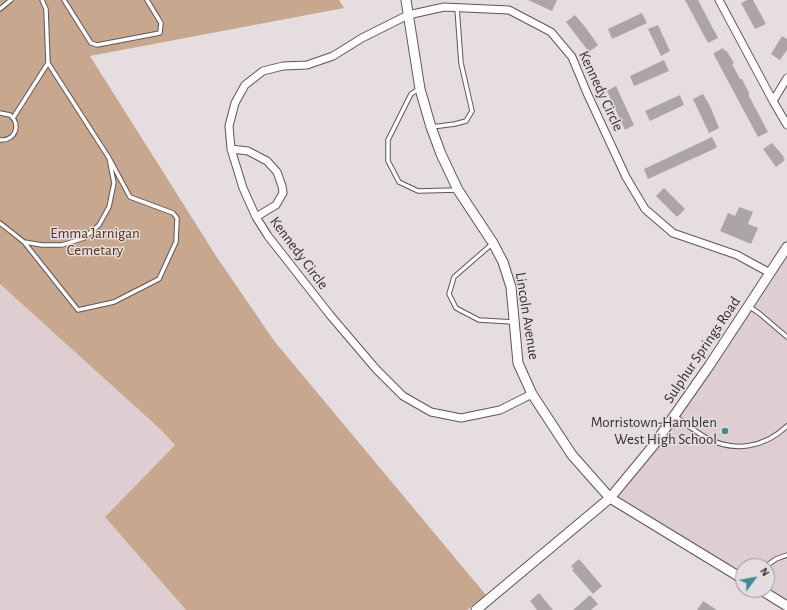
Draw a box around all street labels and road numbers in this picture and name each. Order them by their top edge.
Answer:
street label: Kennedy Circle [575,48,627,134]
street label: Kennedy Circle [266,213,332,293]
street label: Lincoln Avenue [511,271,543,361]
street label: Sulphur Springs Road [660,293,744,407]

